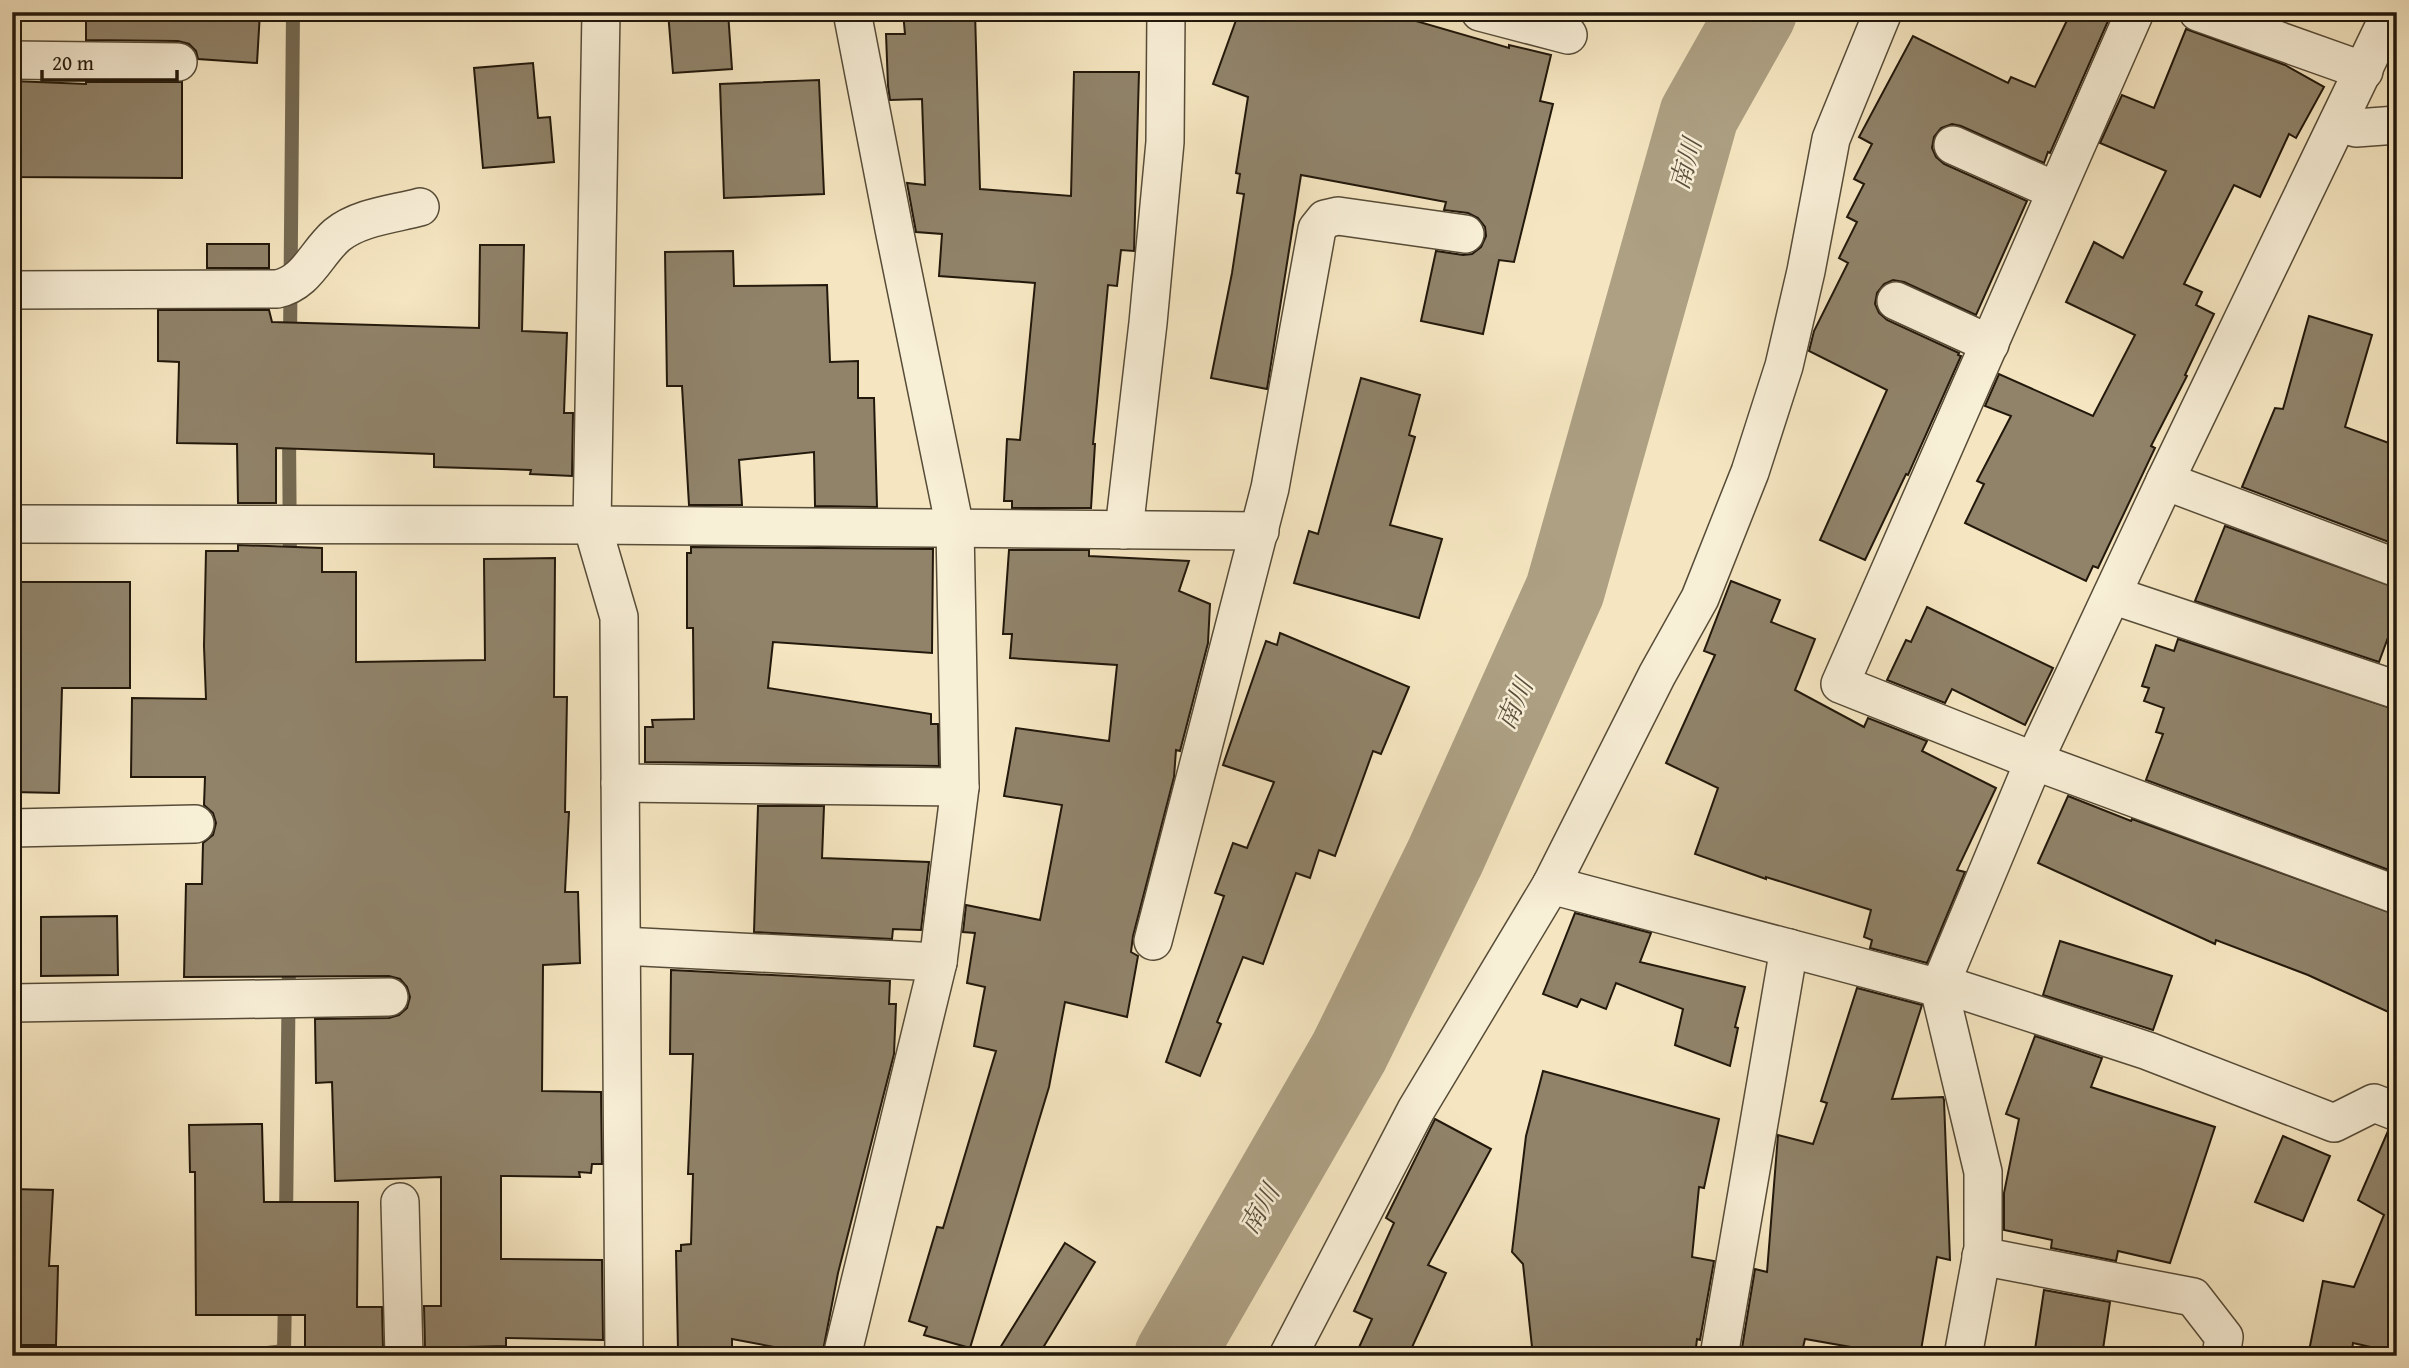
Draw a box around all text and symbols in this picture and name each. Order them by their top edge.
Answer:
scale bar [42,38,177,82]
text: 20 m [52,47,94,78]
water label: 南川 [1659,131,1712,194]
water label: 南川 [1486,670,1544,736]
water label: 南川 [1229,1174,1290,1241]

